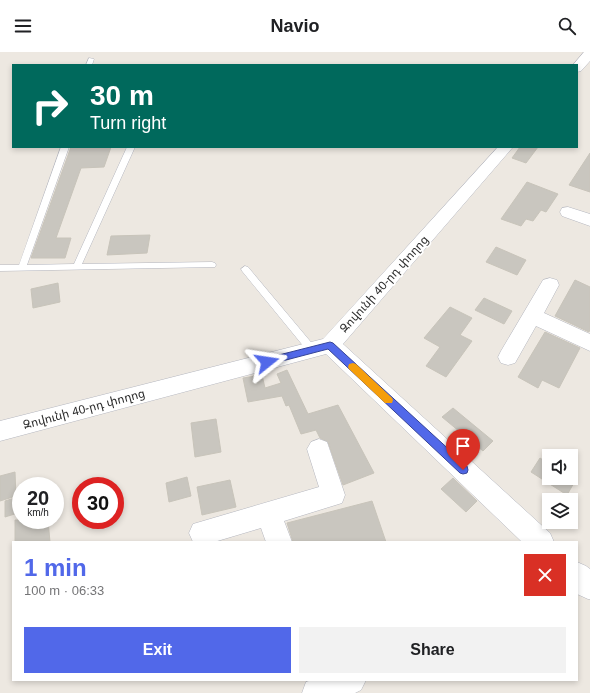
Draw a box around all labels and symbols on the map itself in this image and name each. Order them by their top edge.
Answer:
street label: Զովունի 40-րդ փողոց [337,233,431,335]
position arrow [246,341,288,383]
street label: Զովունի 40-րդ փողոց [21,386,147,432]
pin [446,429,480,470]
speed limit sign: 30 [72,477,124,529]

